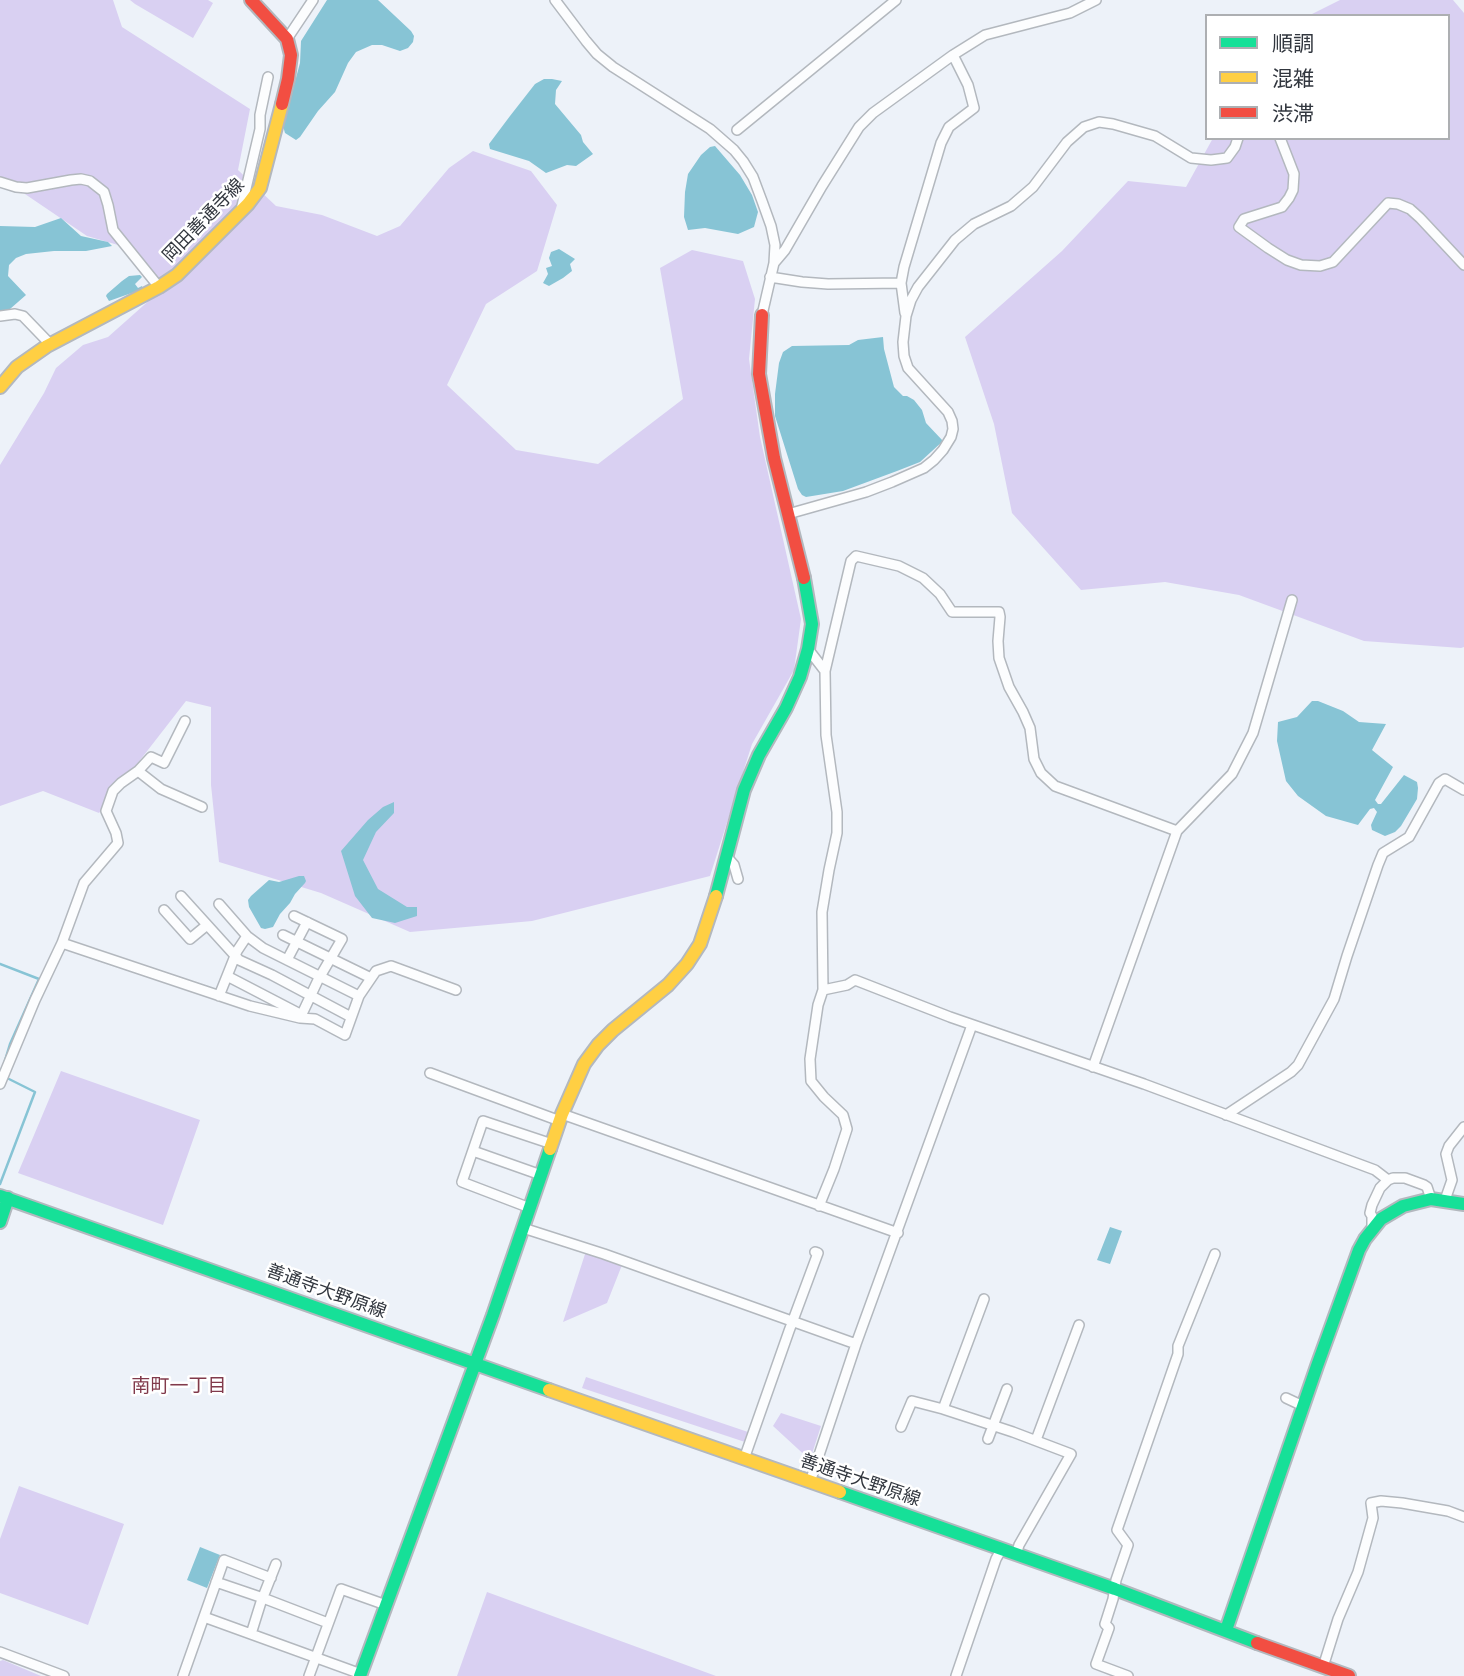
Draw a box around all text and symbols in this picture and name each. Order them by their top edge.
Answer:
legend [1205,14,1450,140]
text: 順調 [1272,30,1314,58]
text: 混雑 [1272,65,1314,93]
text: 渋滞 [1272,100,1314,128]
street label: 岡田善通寺線 [159,175,249,267]
street label: 善通寺大野原線 [263,1260,389,1324]
district label: 南町一丁目 [132,1376,226,1398]
street label: 善通寺大野原線 [797,1450,923,1512]

